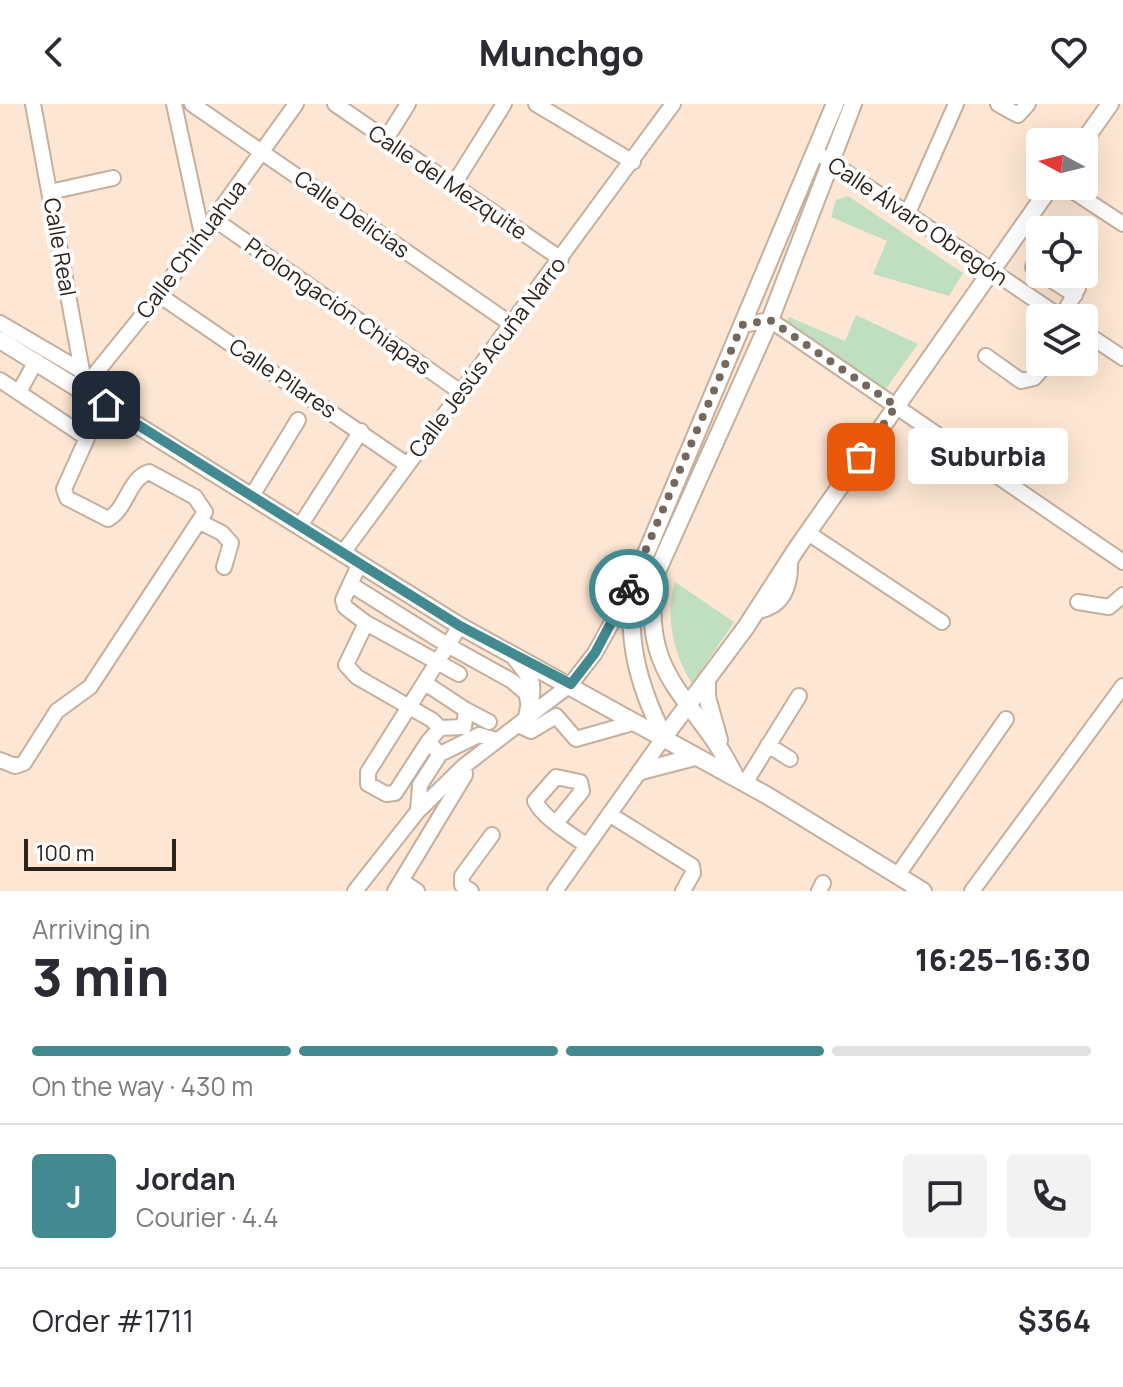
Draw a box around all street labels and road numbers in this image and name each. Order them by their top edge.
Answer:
street label: Calle del Mezquite [363,118,533,246]
street label: Calle Álvaro Obregón [822,150,1014,292]
street label: Calle Delicias [288,163,416,265]
street label: Calle Chihuahua [129,174,253,324]
street label: Calle Real [37,195,83,299]
street label: Prolongación Chiapas [239,230,437,382]
street label: Calle Jesús Acuña Narro [402,251,572,463]
street label: Calle Pilares [223,331,343,425]

